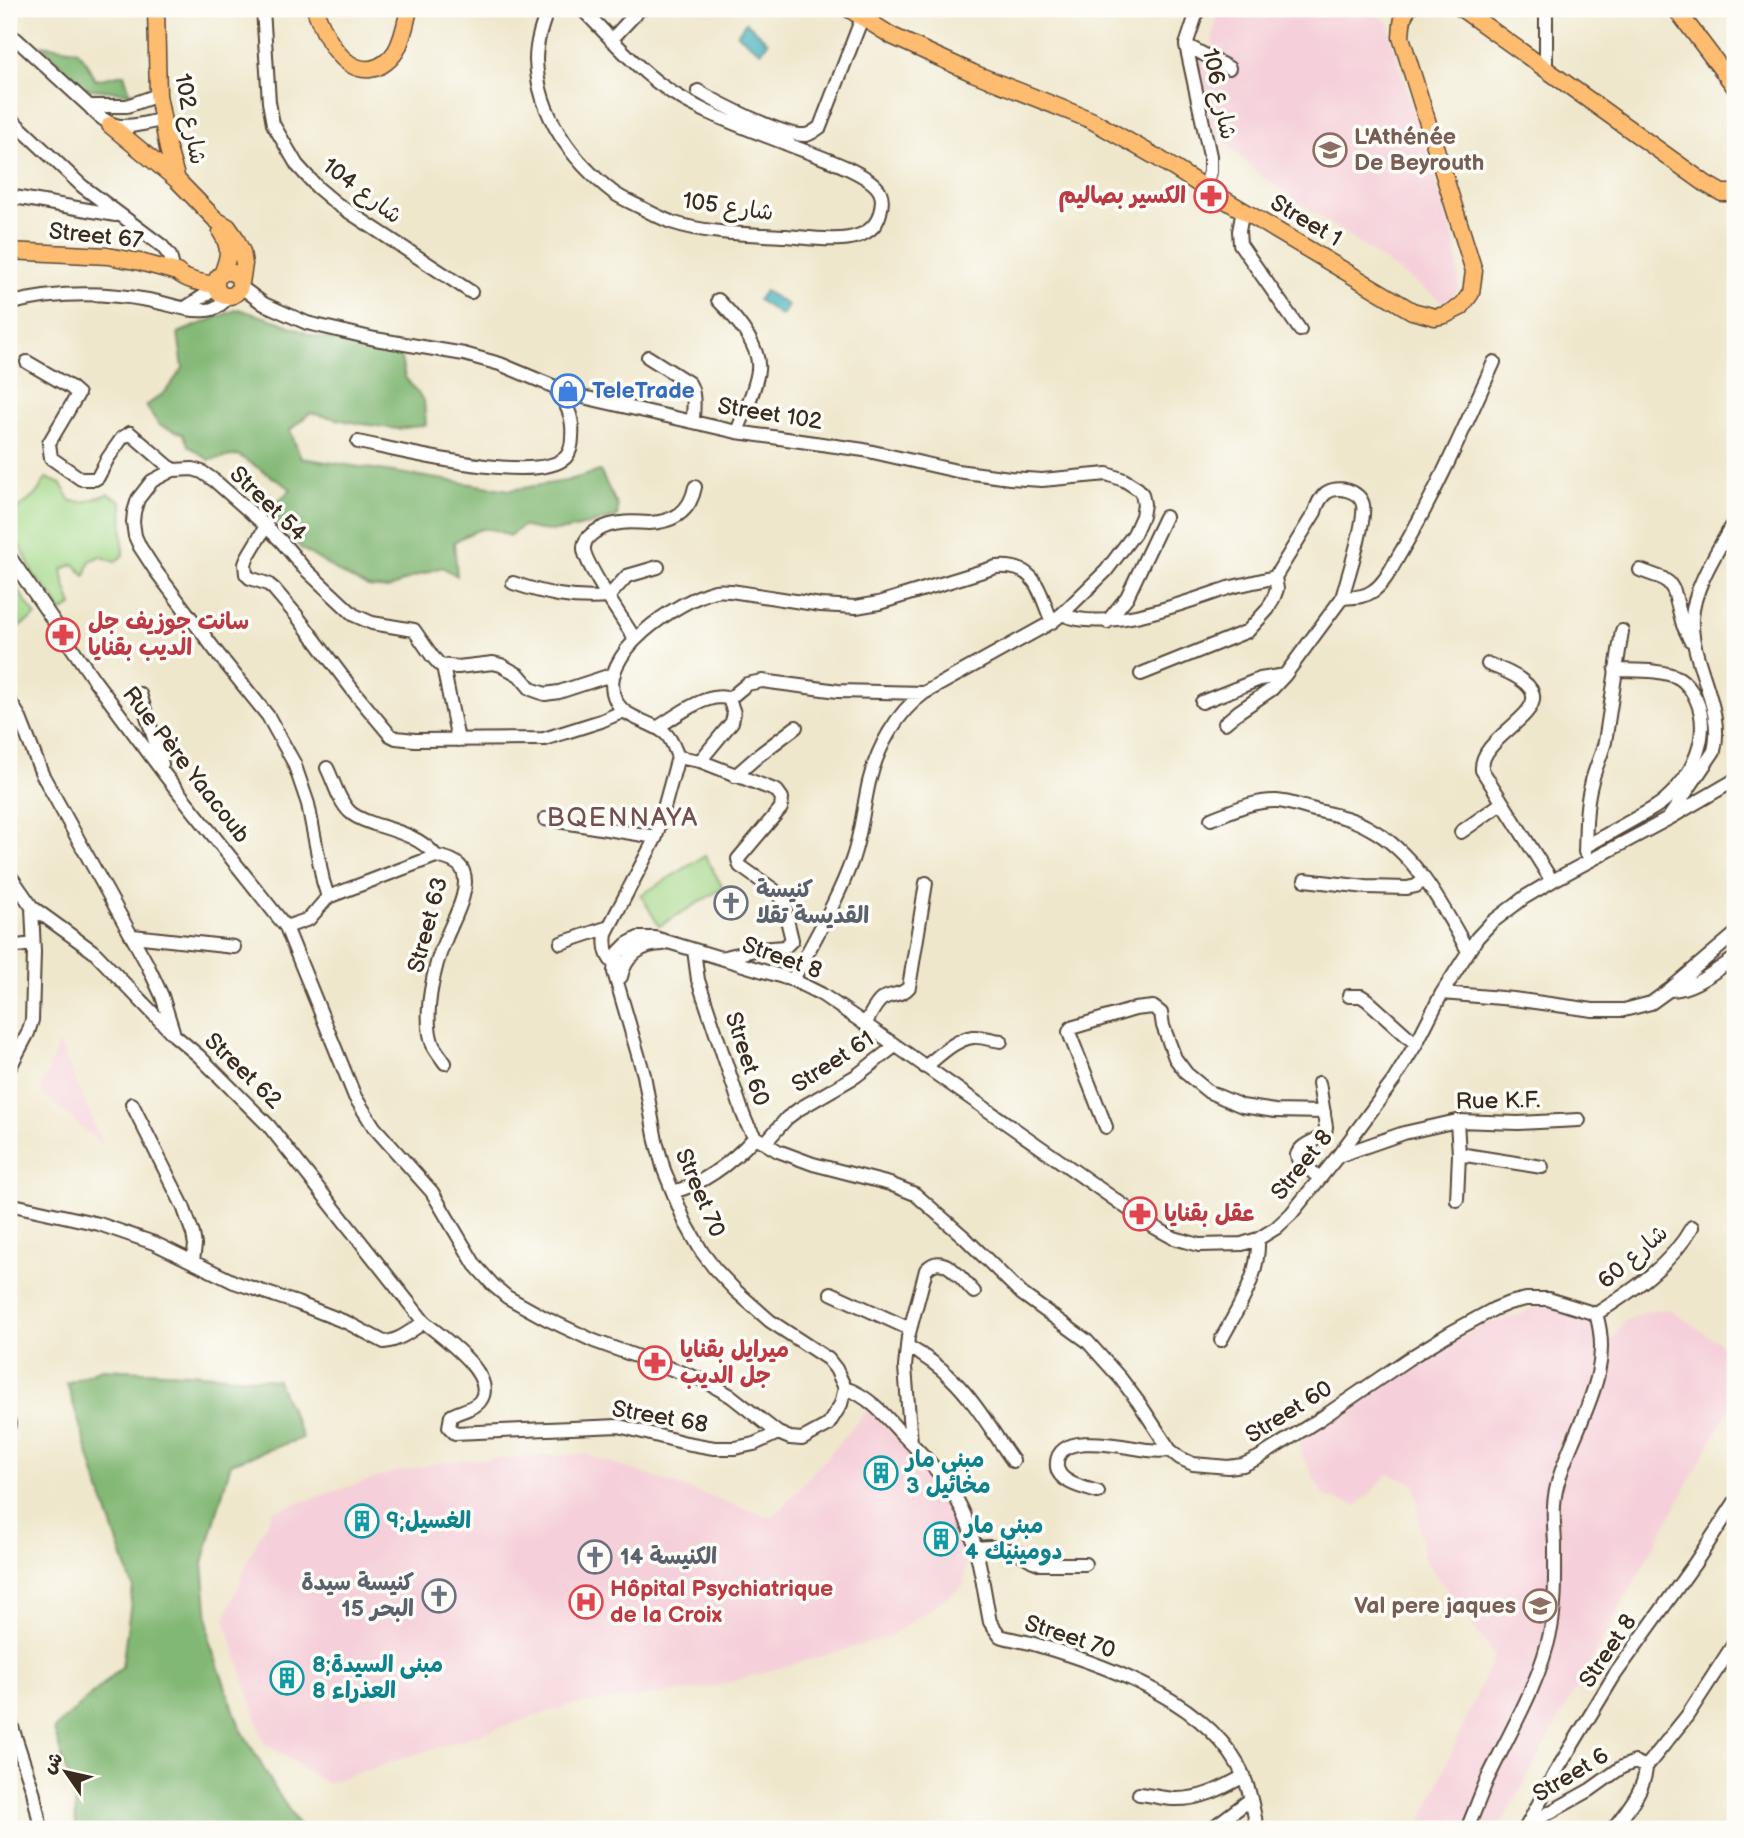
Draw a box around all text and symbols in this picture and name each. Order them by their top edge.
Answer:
street label: شارع 106 [1195,46,1242,142]
street label: شارع 102 [167,71,212,167]
place label: L'Athénée De Beyrouth [1354,123,1484,177]
school or university icon: L'Athénée De Beyrouth [1311,131,1349,169]
street label: شارع 104 [316,152,407,231]
pharmacy icon: الكسير بصاليم [1192,177,1230,215]
place label: الكسير بصاليم [1059,182,1186,213]
street label: شارع 105 [681,187,775,228]
street label: Street 1 [1265,189,1347,253]
street label: Street 67 [47,217,145,255]
shop icon: TeleTrade [549,372,587,410]
place label: TeleTrade [592,377,695,405]
street label: Street 102 [716,392,825,436]
street label: Street 54 [224,460,312,548]
place label: سانت جوزيف جل الديب بقنايا [88,608,249,662]
pharmacy icon: سانت جوزيف جل الديب بقنايا [44,616,82,654]
street label: Rue Père Yaacoub [116,681,256,849]
district label: BQENNAYA [547,803,699,834]
street label: Street 63 [402,874,454,976]
place label: كنيسة القديسة تقلا [756,876,869,930]
church icon: كنيسة القديسة تقلا [712,884,750,922]
street label: Street 8 [738,931,826,985]
street label: Street 60 [719,1009,775,1109]
street label: Street 61 [787,1025,879,1099]
street label: Street 62 [198,1027,288,1115]
street label: Rue K.F. [1455,1086,1541,1116]
street label: Street 8 [1265,1124,1339,1206]
street label: Street 70 [669,1144,731,1242]
pharmacy icon: عقل بقنايا [1121,1195,1159,1233]
place label: عقل بقنايا [1164,1200,1254,1228]
street label: شارع 60 [1592,1219,1674,1296]
place label: ميرايل بقنايا جل الديب [680,1336,789,1390]
pharmacy icon: ميرايل بقنايا جل الديب [636,1344,674,1382]
street label: Street 60 [1240,1374,1338,1450]
street label: Street 68 [610,1395,710,1439]
place label: مبنى مار مخائيل 3 [904,1446,991,1500]
building icon: مبنى مار مخائيل 3 [862,1454,900,1492]
building icon: الغسيل;9 [343,1502,381,1540]
place label: الغسيل;9 [386,1507,471,1535]
place label: مبنى مار دومينيك 4 [963,1512,1062,1566]
building icon: مبنى مار دومينيك 4 [922,1520,960,1558]
church icon: الكنيسة 14 [576,1538,614,1576]
place label: الكنيسة 14 [620,1543,717,1571]
place label: كنيسة سيدة البحر 15 [301,1569,415,1623]
place label: Hôpital Psychiatrique de la Croix [610,1575,833,1629]
church icon: كنيسة سيدة البحر 15 [420,1577,458,1615]
hospital icon: Hôpital Psychiatrique de la Croix [567,1583,605,1621]
school or university icon: Val pere jaques [1521,1587,1559,1625]
place label: Val pere jaques [1354,1592,1516,1620]
street label: Street 70 [1021,1609,1119,1665]
street label: Street 8 [1573,1609,1643,1693]
place label: 8;مبنى السيدة العذراء 8 [312,1651,443,1705]
building icon: 8;مبنى السيدة العذراء 8 [268,1659,306,1697]
north arrow [32,1736,102,1806]
street label: Street 6 [1528,1742,1614,1808]
text: ش [38,1748,69,1778]

